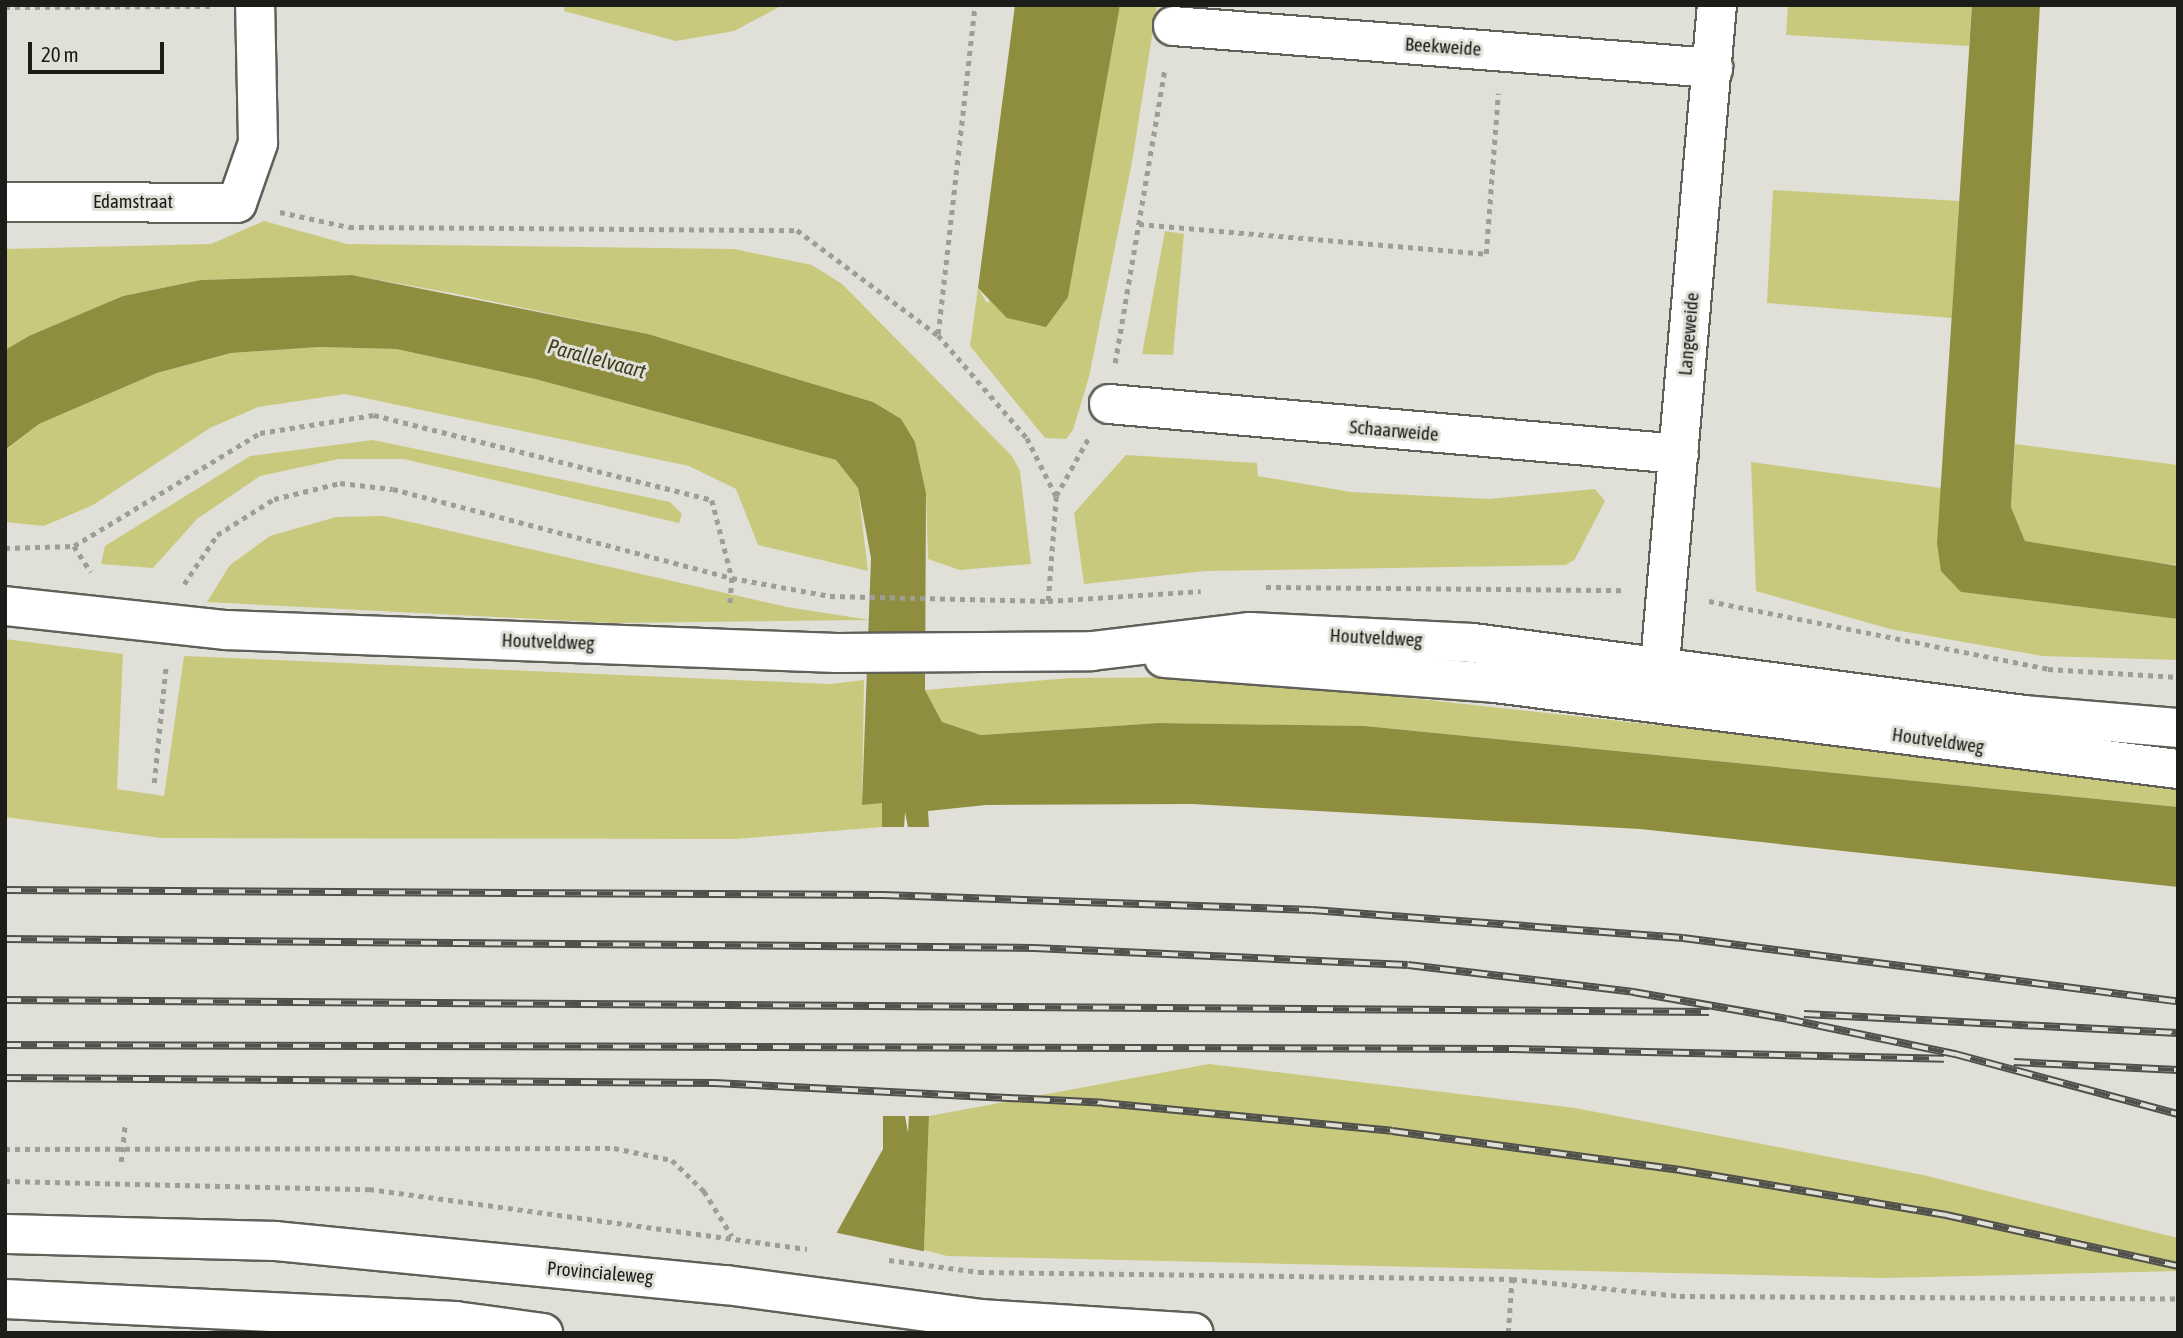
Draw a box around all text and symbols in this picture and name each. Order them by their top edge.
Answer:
scale bar [32,28,168,72]
street label: Beekweide [1404,33,1482,61]
text: 20 m [41,42,79,66]
street label: Edamstraat [93,191,173,213]
street label: Langeweide [1674,291,1704,377]
water label: Parallelvaart [545,333,649,383]
street label: Schaarweide [1349,416,1439,446]
street label: Houtveldweg [1329,624,1423,652]
street label: Houtveldweg [501,629,595,655]
street label: Houtveldweg [1891,723,1985,759]
street label: Provincialeweg [546,1257,654,1289]

